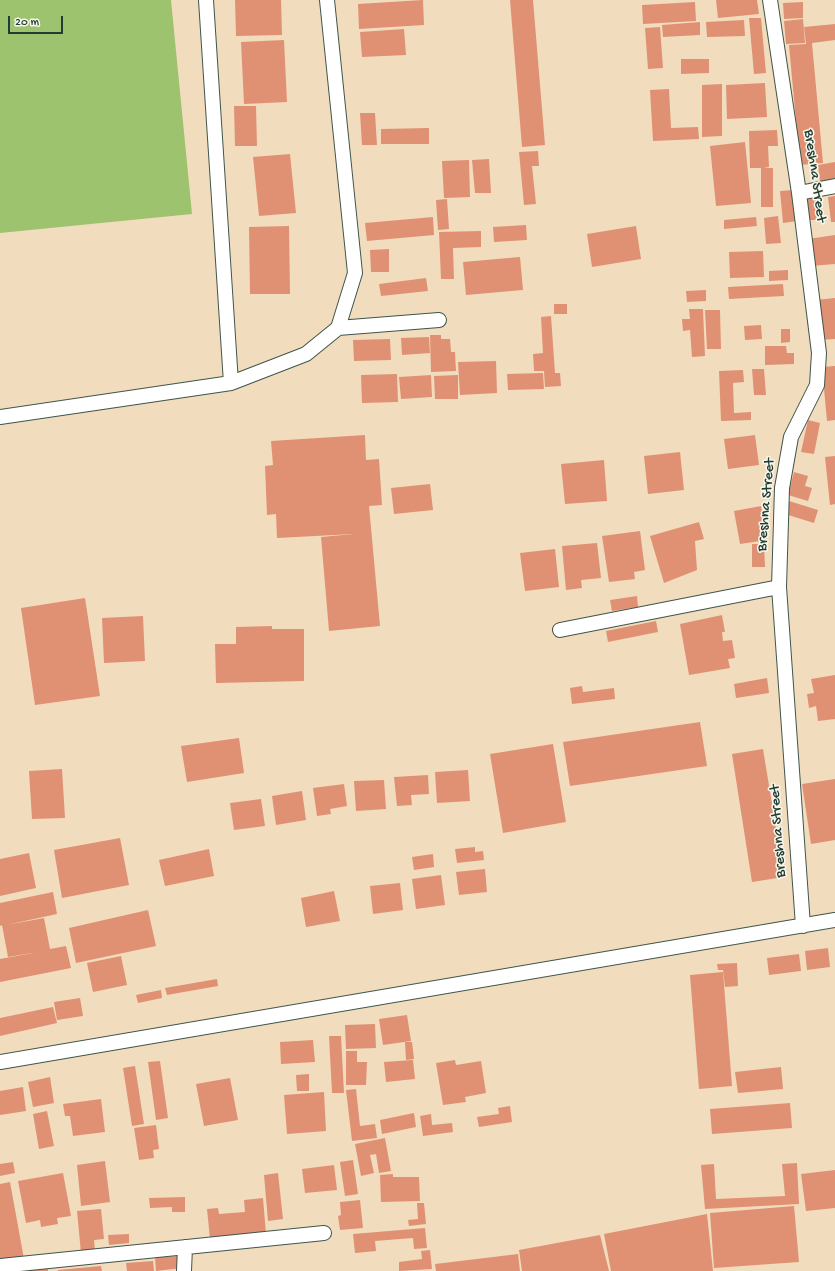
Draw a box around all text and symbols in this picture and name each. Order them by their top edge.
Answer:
scale bar [10,8,65,34]
text: 20 m [15,16,39,30]
street label: Breshna Street [799,129,829,223]
street label: Breshna Street [754,458,780,552]
street label: Breshna Street [767,784,791,878]

